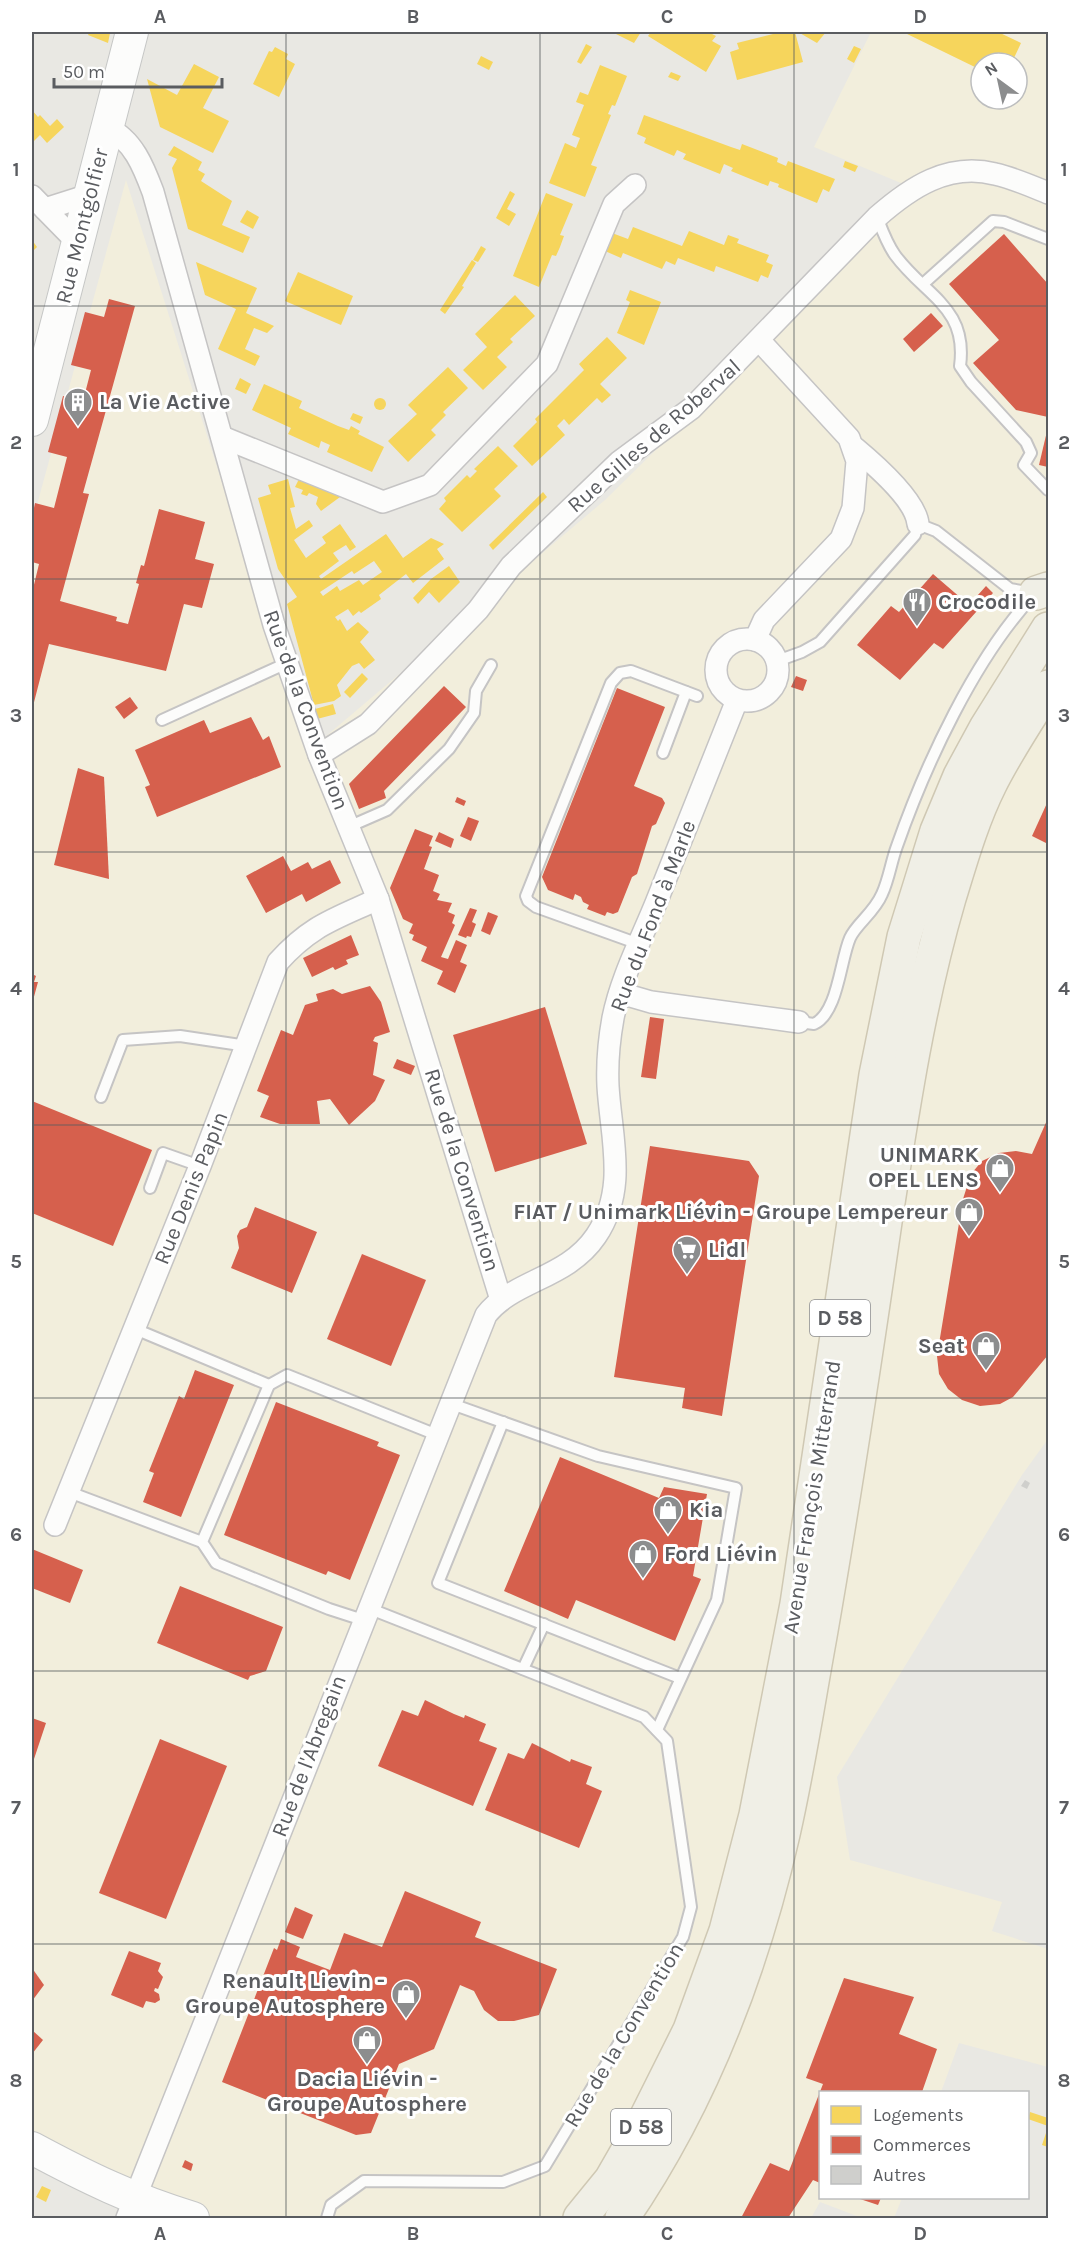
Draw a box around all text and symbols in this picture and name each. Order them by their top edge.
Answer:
text: A [154,5,167,28]
text: B [407,5,419,28]
text: C [661,5,673,28]
text: D [913,5,927,28]
scale bar [54,51,222,89]
north arrow [969,51,1029,111]
text: N [981,58,1001,80]
text: 50 m [63,61,105,83]
street label: Rue Montgolfier [50,145,114,307]
text: 1 [12,158,20,181]
text: 1 [1060,158,1068,181]
street label: Rue Gilles de Roberval [562,354,746,518]
building icon: La Vie Active [62,386,94,428]
place label: La Vie Active [99,389,230,415]
text: 2 [10,431,22,454]
text: 2 [1058,431,1070,454]
restaurant icon: Crocodile [901,586,933,628]
place label: Crocodile [938,589,1036,615]
street label: Rue de la Convention [258,606,354,814]
text: 3 [10,704,22,727]
text: 3 [1058,704,1070,727]
street label: Rue du Fond à Marle [605,817,701,1015]
text: 4 [10,977,22,1000]
text: 4 [1058,977,1070,1000]
street label: Rue de la Convention [419,1065,505,1275]
street label: Rue Denis Papin [148,1108,234,1268]
place label: UNIMARK OPEL LENS [868,1142,980,1193]
shop icon: UNIMARK OPEL LENS [984,1152,1016,1194]
shop icon: FIAT / Unimark Liévin - Groupe Lempereur [953,1196,985,1238]
place label: FIAT / Unimark Liévin - Groupe Lempereur [513,1199,948,1225]
supermarket icon: Lidl [671,1234,703,1276]
place label: Lidl [708,1237,746,1263]
text: 5 [10,1250,22,1273]
text: 5 [1058,1250,1070,1273]
road number: D 58 [810,1300,870,1336]
shop icon: Seat [970,1330,1002,1372]
place label: Seat [918,1333,965,1359]
street label: Avenue François Mitterrand [778,1358,846,1636]
shop icon: Kia [652,1494,684,1536]
place label: Kia [689,1497,723,1523]
text: 6 [10,1523,22,1546]
text: 6 [1058,1523,1070,1546]
shop icon: Ford Liévin [627,1538,659,1580]
place label: Ford Liévin [664,1541,778,1567]
street label: Rue de l'Abregain [266,1671,352,1841]
text: 7 [11,1796,21,1819]
text: 7 [1059,1796,1069,1819]
street label: Rue de la Convention [559,1938,689,2132]
place label: Renault Lievin - Groupe Autosphere [185,1968,385,2019]
shop icon: Renault Lievin - Groupe Autosphere [390,1978,422,2020]
shop icon: Dacia Liévin - Groupe Autosphere [351,2024,383,2066]
place label: Dacia Liévin - Groupe Autosphere [267,2066,467,2117]
text: 8 [10,2069,22,2092]
text: 8 [1058,2069,1070,2092]
legend [819,2091,1029,2199]
text: Logements [873,2104,964,2126]
road number: D 58 [611,2109,671,2145]
text: Commerces [873,2134,971,2156]
text: Autres [873,2164,926,2186]
text: A [154,2222,167,2245]
text: B [407,2222,419,2245]
text: C [661,2222,673,2245]
text: D [913,2222,927,2245]

